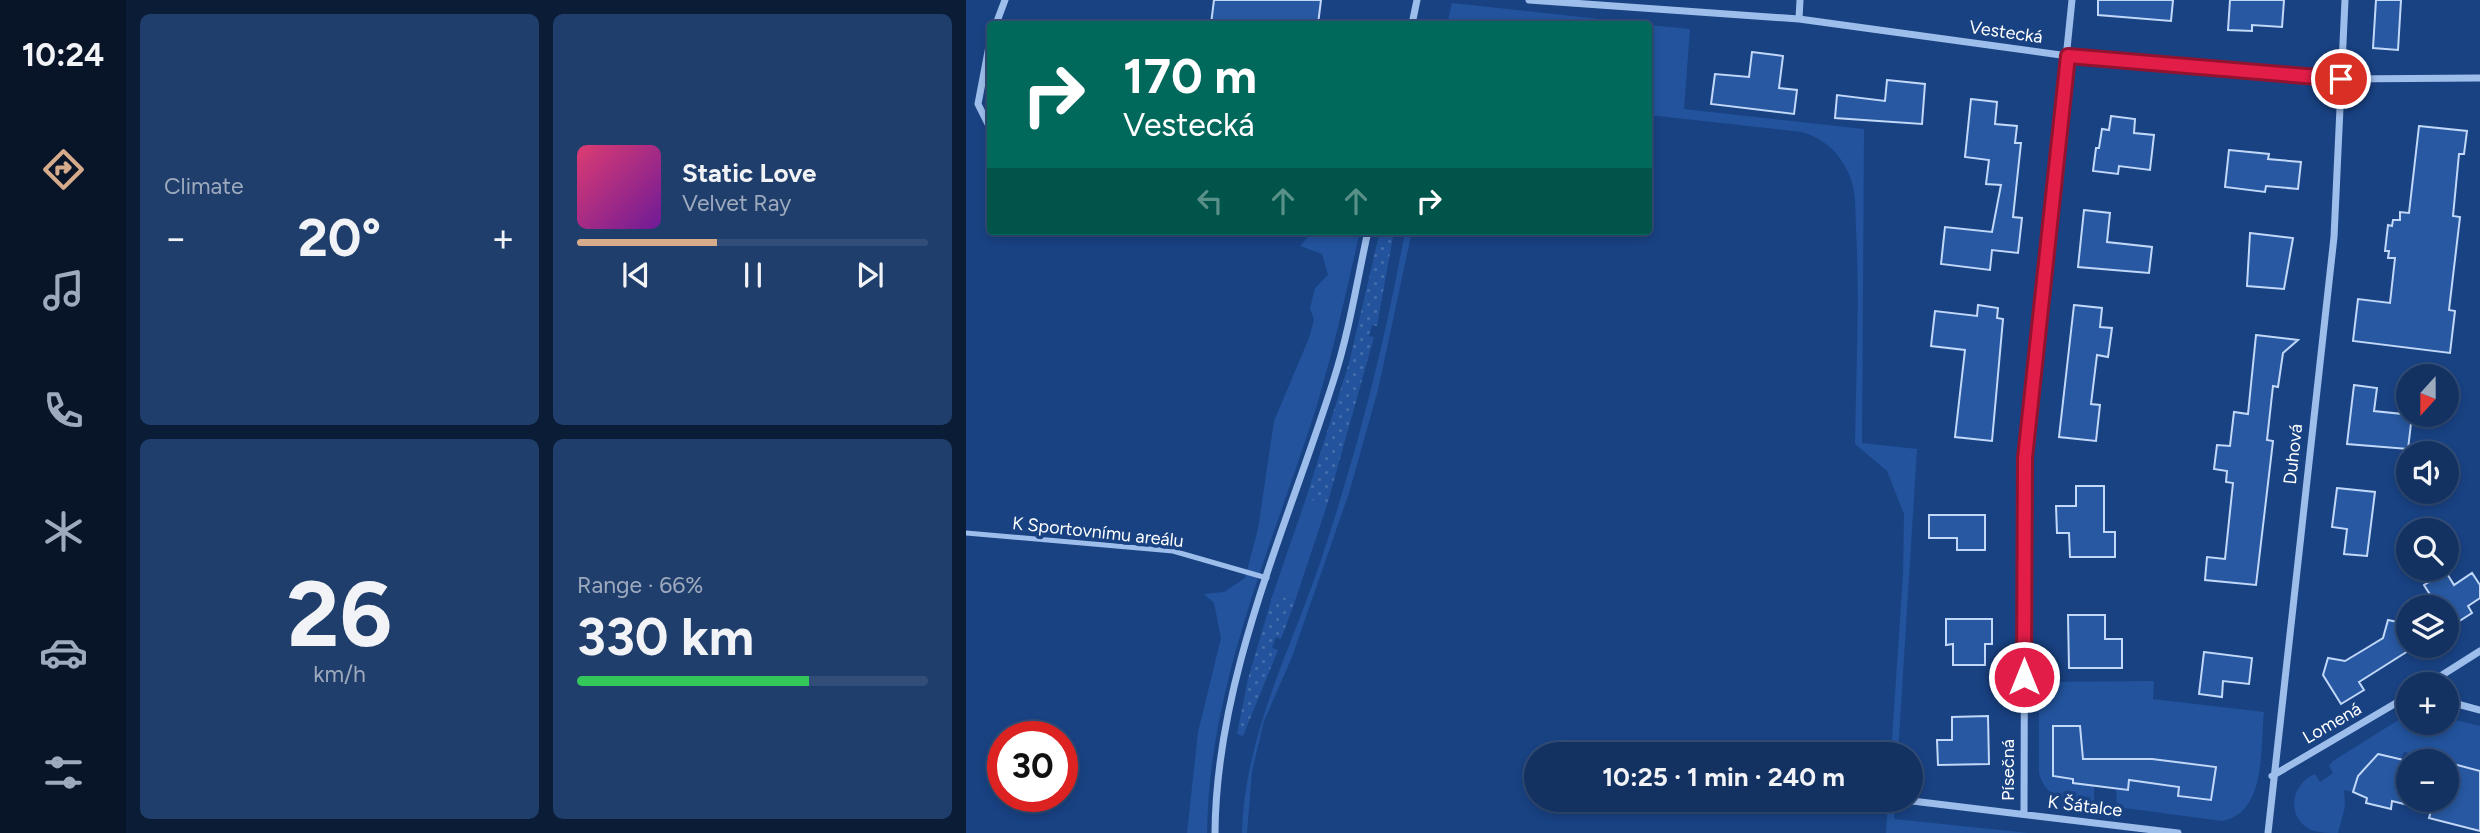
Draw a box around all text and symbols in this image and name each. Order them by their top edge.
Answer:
street label: Vestecká [1968,16,2044,48]
text: 10:24 [22,36,104,74]
text: 170 m [1123,46,1257,105]
icon: right [1008,49,1099,140]
pin [2311,49,2371,109]
icon: arrive [2322,60,2360,98]
text: Vestecká [1123,106,1255,144]
icon: directions [39,145,88,194]
text: Static Love [682,157,816,189]
text: Climate [164,172,243,200]
icon: left [1191,182,1229,220]
icon: ahead [1264,182,1302,220]
icon: ahead [1337,182,1375,220]
icon: right [1410,182,1448,220]
text: Velvet Ray [682,189,791,217]
text: 20° [298,207,381,269]
text: − [164,215,188,261]
text: + [491,215,515,261]
icon: previous [617,256,655,294]
icon: pause [734,256,772,294]
icon: next [851,256,889,294]
icon: music [39,266,88,315]
north arrow [2396,364,2459,427]
map controls [2396,364,2459,812]
icon: phone [39,386,88,435]
street label: Duhová [2279,423,2307,485]
button: sound [2396,441,2459,504]
icon: climate [39,507,88,556]
street label: K Sportovnímu areálu [1011,512,1185,552]
button: search [2396,518,2459,581]
text: 26 [287,560,392,669]
text: Range · 66% [577,571,703,599]
button: layers [2396,595,2459,658]
text: 330 km [577,606,754,668]
icon: car [39,628,88,677]
position arrow [1987,640,2061,714]
text: km/h [313,660,366,688]
button: + [2396,672,2459,735]
street label: Lomená [2299,697,2365,749]
speed limit sign: 30 [987,721,1078,812]
street label: Písečná [1997,739,2019,801]
icon: filters [39,748,88,797]
button: − [2396,749,2459,812]
text: 10:25 · 1 min · 240 m [1602,761,1845,793]
street label: K Šátalce [2046,791,2124,822]

